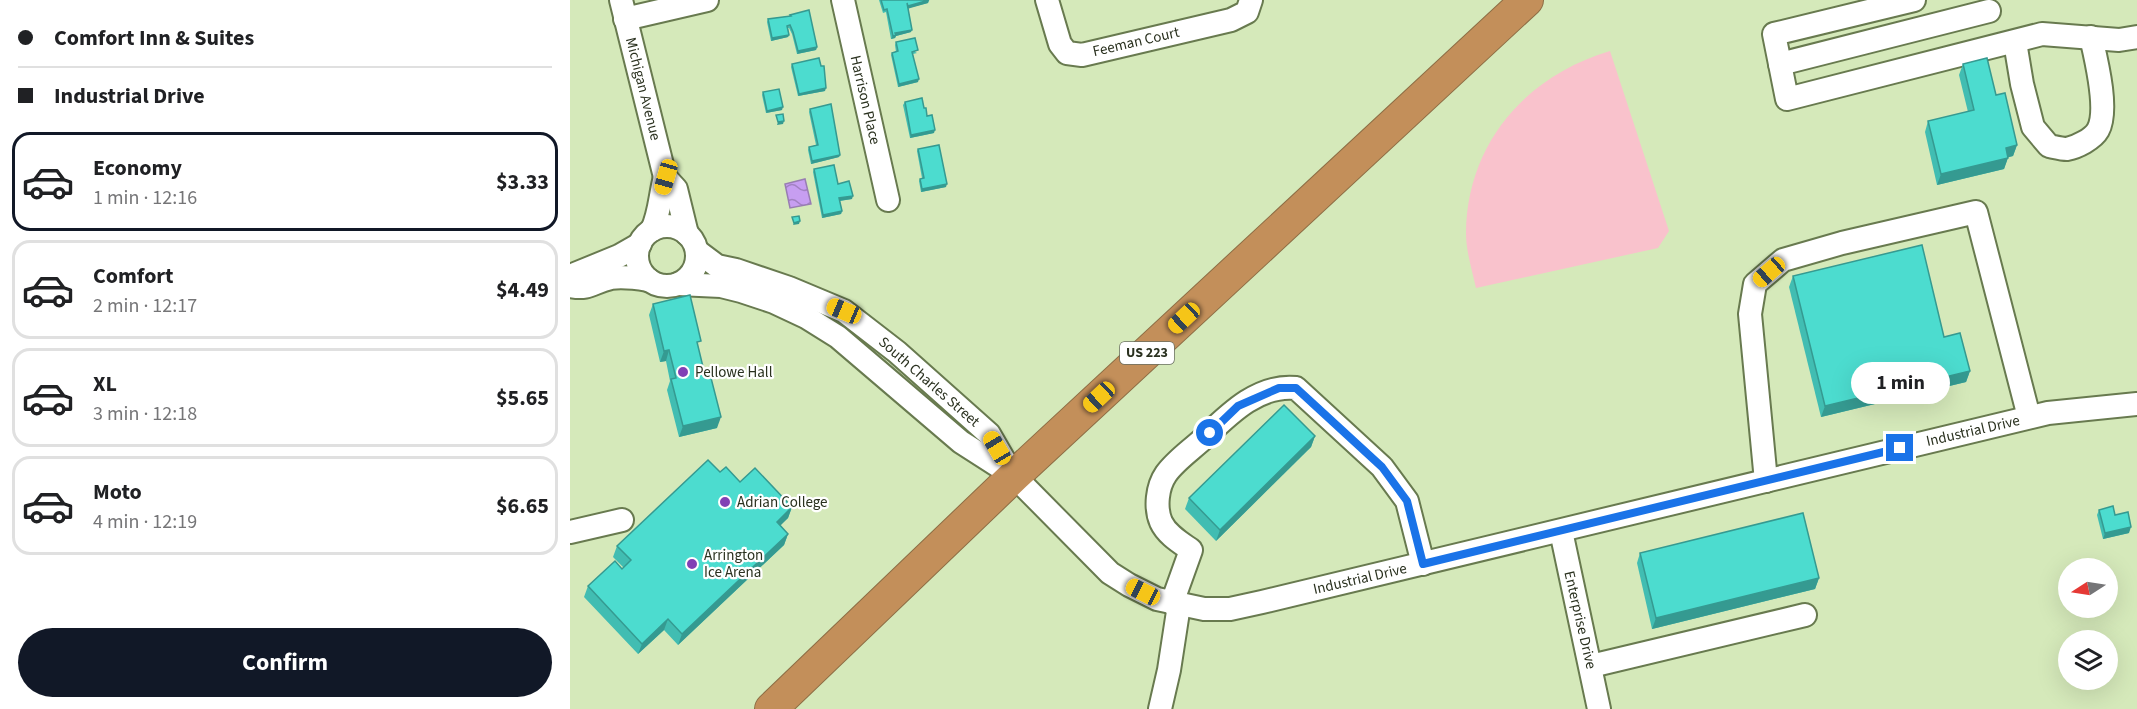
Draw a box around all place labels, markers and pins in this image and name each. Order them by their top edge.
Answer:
place label: Pellowe Hall [695,362,773,383]
marker: Pellowe Hall [676,365,690,379]
place label: Adrian College [737,492,828,513]
marker: Adrian College [718,495,732,509]
place label: Arrington Ice Arena [704,545,763,583]
marker: Arrington Ice Arena [685,557,699,571]

